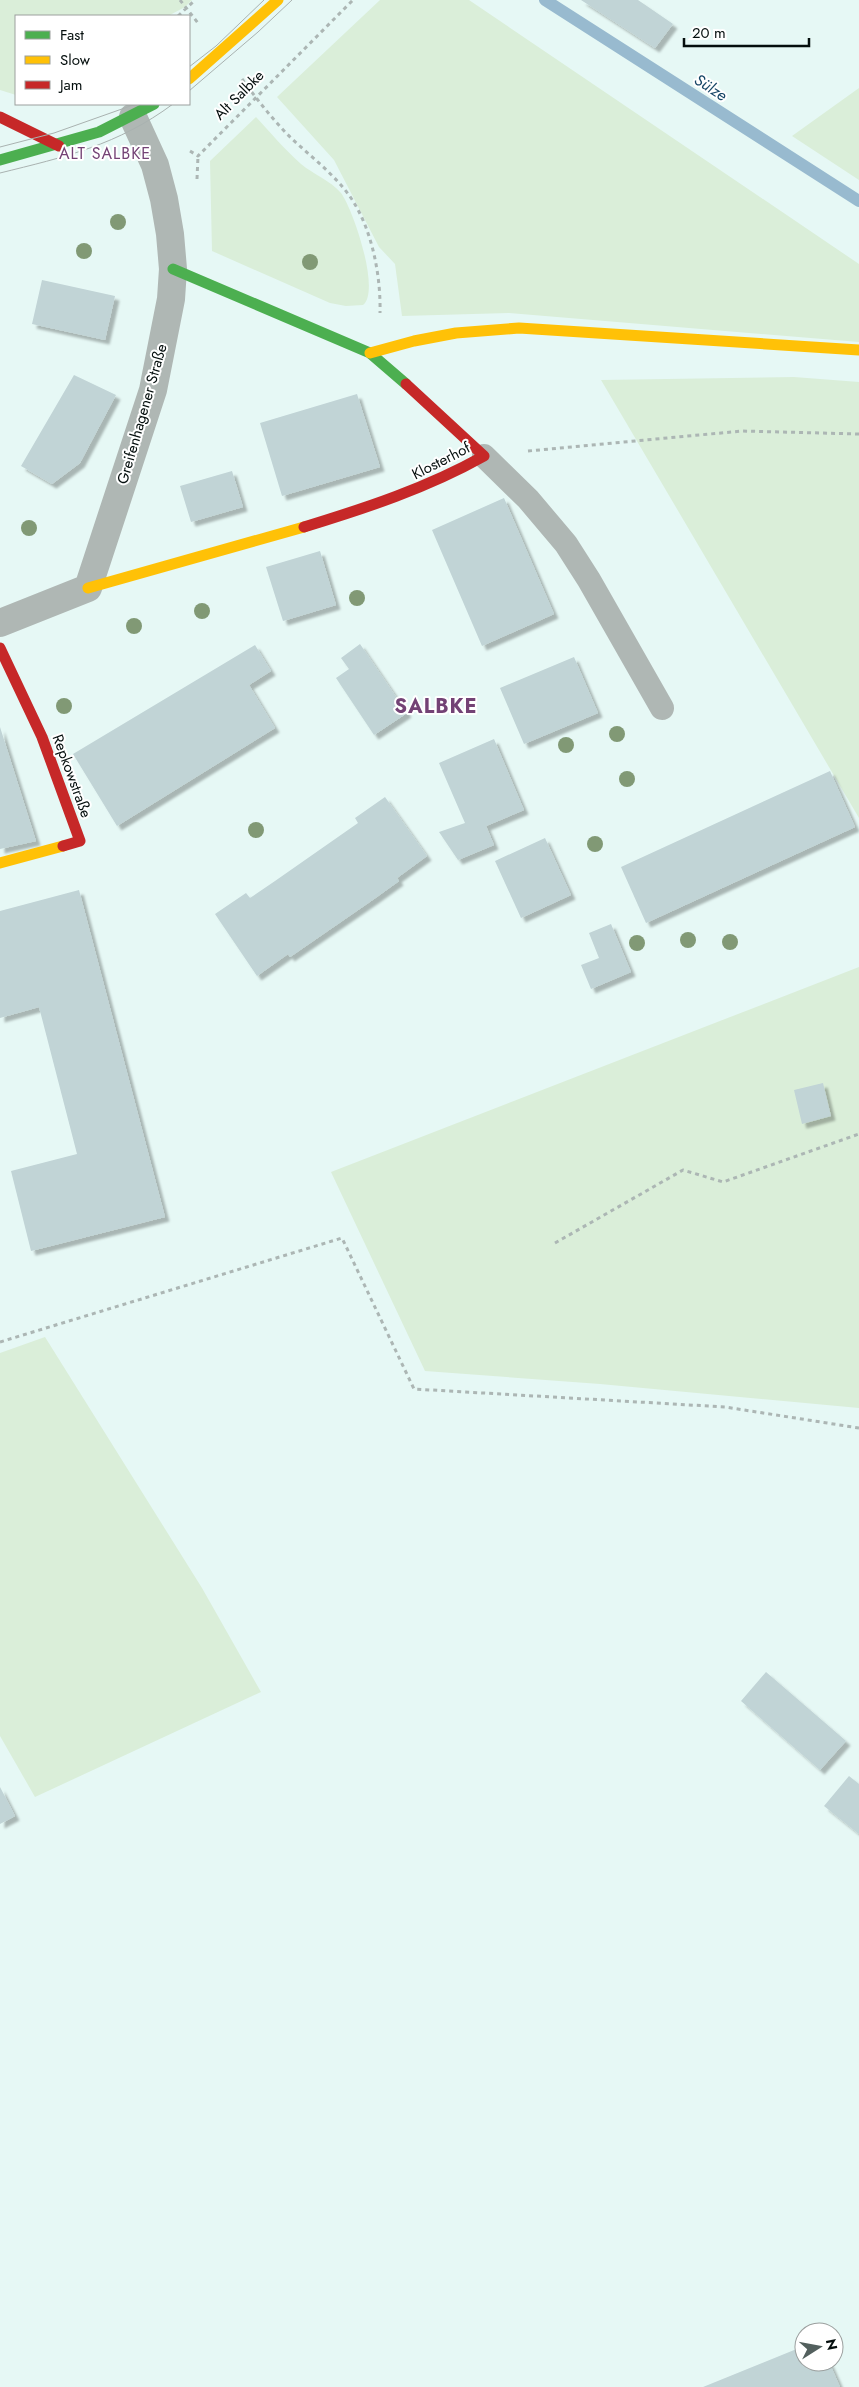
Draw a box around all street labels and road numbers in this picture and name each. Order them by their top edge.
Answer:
street label: Alt Salbke [209,65,269,125]
street label: Greifenhagener Straße [111,341,173,487]
street label: Klosterhof [408,437,475,485]
street label: Repkowstraße [47,731,97,821]

